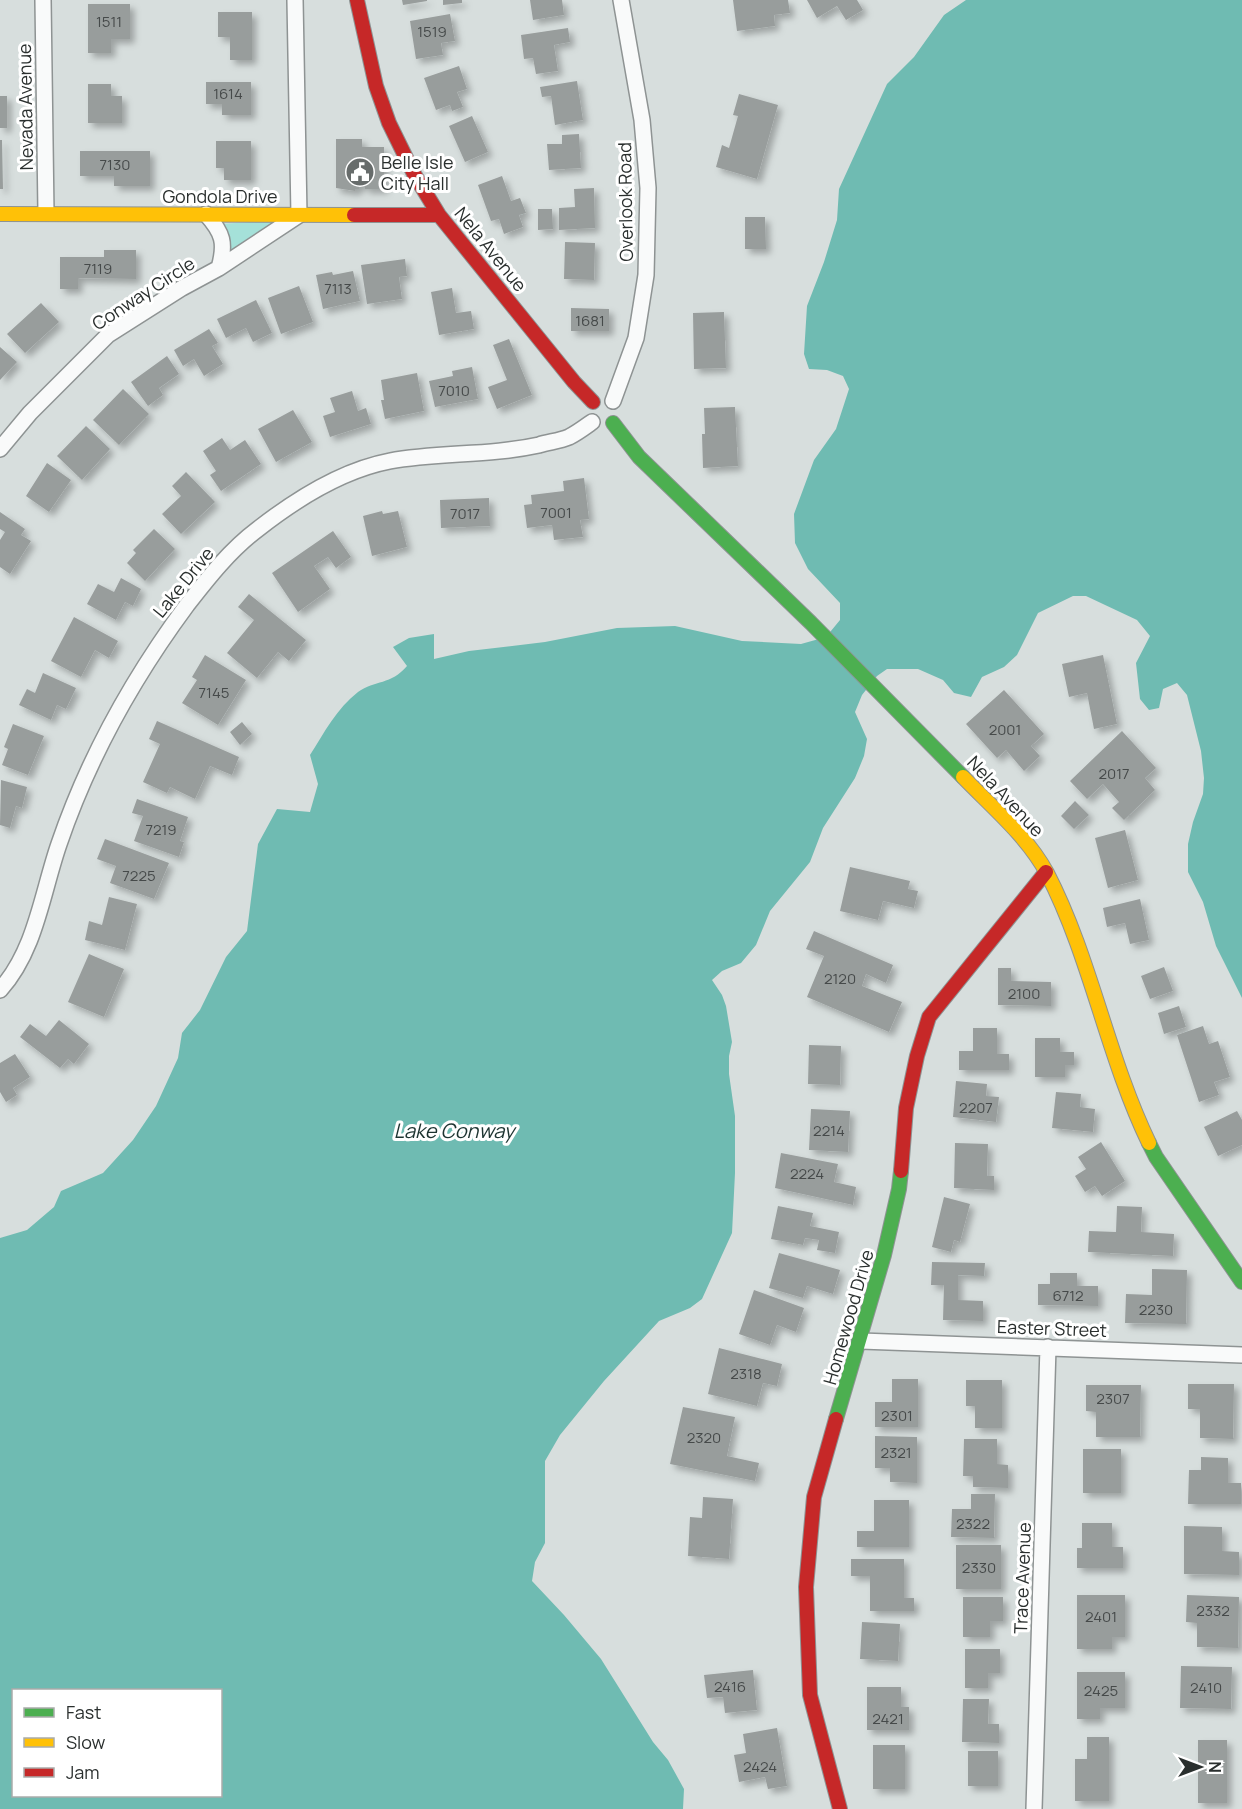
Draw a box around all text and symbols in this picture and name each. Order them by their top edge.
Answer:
house number: 1511 [96,11,122,32]
house number: 1519 [417,21,447,42]
street label: Nevada Avenue [12,43,38,171]
house number: 1614 [213,83,243,104]
street label: Overlook Road [612,142,638,262]
place label: Belle Isle City Hall [381,150,453,195]
house number: 7130 [100,154,130,175]
public building icon: Belle Isle City Hall [344,156,376,188]
street label: Gondola Drive [162,184,278,208]
street label: Nela Avenue [449,202,533,296]
street label: Conway Circle [87,251,199,335]
house number: 7119 [84,258,112,279]
house number: 7113 [324,278,352,299]
house number: 1681 [575,310,605,331]
house number: 7010 [438,380,470,401]
house number: 7001 [540,502,572,523]
house number: 7017 [450,503,480,524]
street label: Lake Drive [147,542,219,622]
house number: 7145 [199,682,229,703]
house number: 2001 [989,719,1021,740]
street label: Nela Avenue [962,750,1050,842]
house number: 2017 [1098,763,1130,784]
house number: 7219 [145,819,177,840]
house number: 7225 [122,865,156,886]
house number: 2120 [824,968,856,989]
house number: 2100 [1008,983,1040,1004]
house number: 2207 [959,1097,993,1118]
water label: Lake Conway [394,1117,517,1144]
house number: 2214 [813,1120,845,1141]
house number: 2224 [790,1163,824,1184]
street label: Homewood Drive [817,1247,879,1387]
house number: 6712 [1052,1285,1084,1306]
house number: 2230 [1139,1299,1173,1320]
street label: Easter Street [997,1314,1107,1342]
house number: 2318 [730,1363,762,1384]
house number: 2307 [1096,1388,1130,1409]
house number: 2301 [881,1405,913,1426]
house number: 2320 [687,1427,721,1448]
house number: 2321 [880,1442,912,1463]
house number: 2322 [956,1513,990,1534]
street label: Trace Avenue [1008,1522,1036,1634]
house number: 2330 [962,1557,996,1578]
house number: 2332 [1196,1600,1230,1621]
house number: 2401 [1085,1606,1117,1627]
house number: 2416 [714,1676,746,1697]
house number: 2410 [1190,1677,1222,1698]
house number: 2425 [1084,1680,1118,1701]
legend [12,1689,222,1797]
text: Fast [66,1700,101,1724]
house number: 2421 [872,1708,904,1729]
text: Slow [66,1730,106,1754]
north arrow [1170,1737,1230,1797]
house number: 2424 [743,1756,777,1777]
text: Jam [66,1760,100,1784]
text: N [1204,1761,1226,1773]

